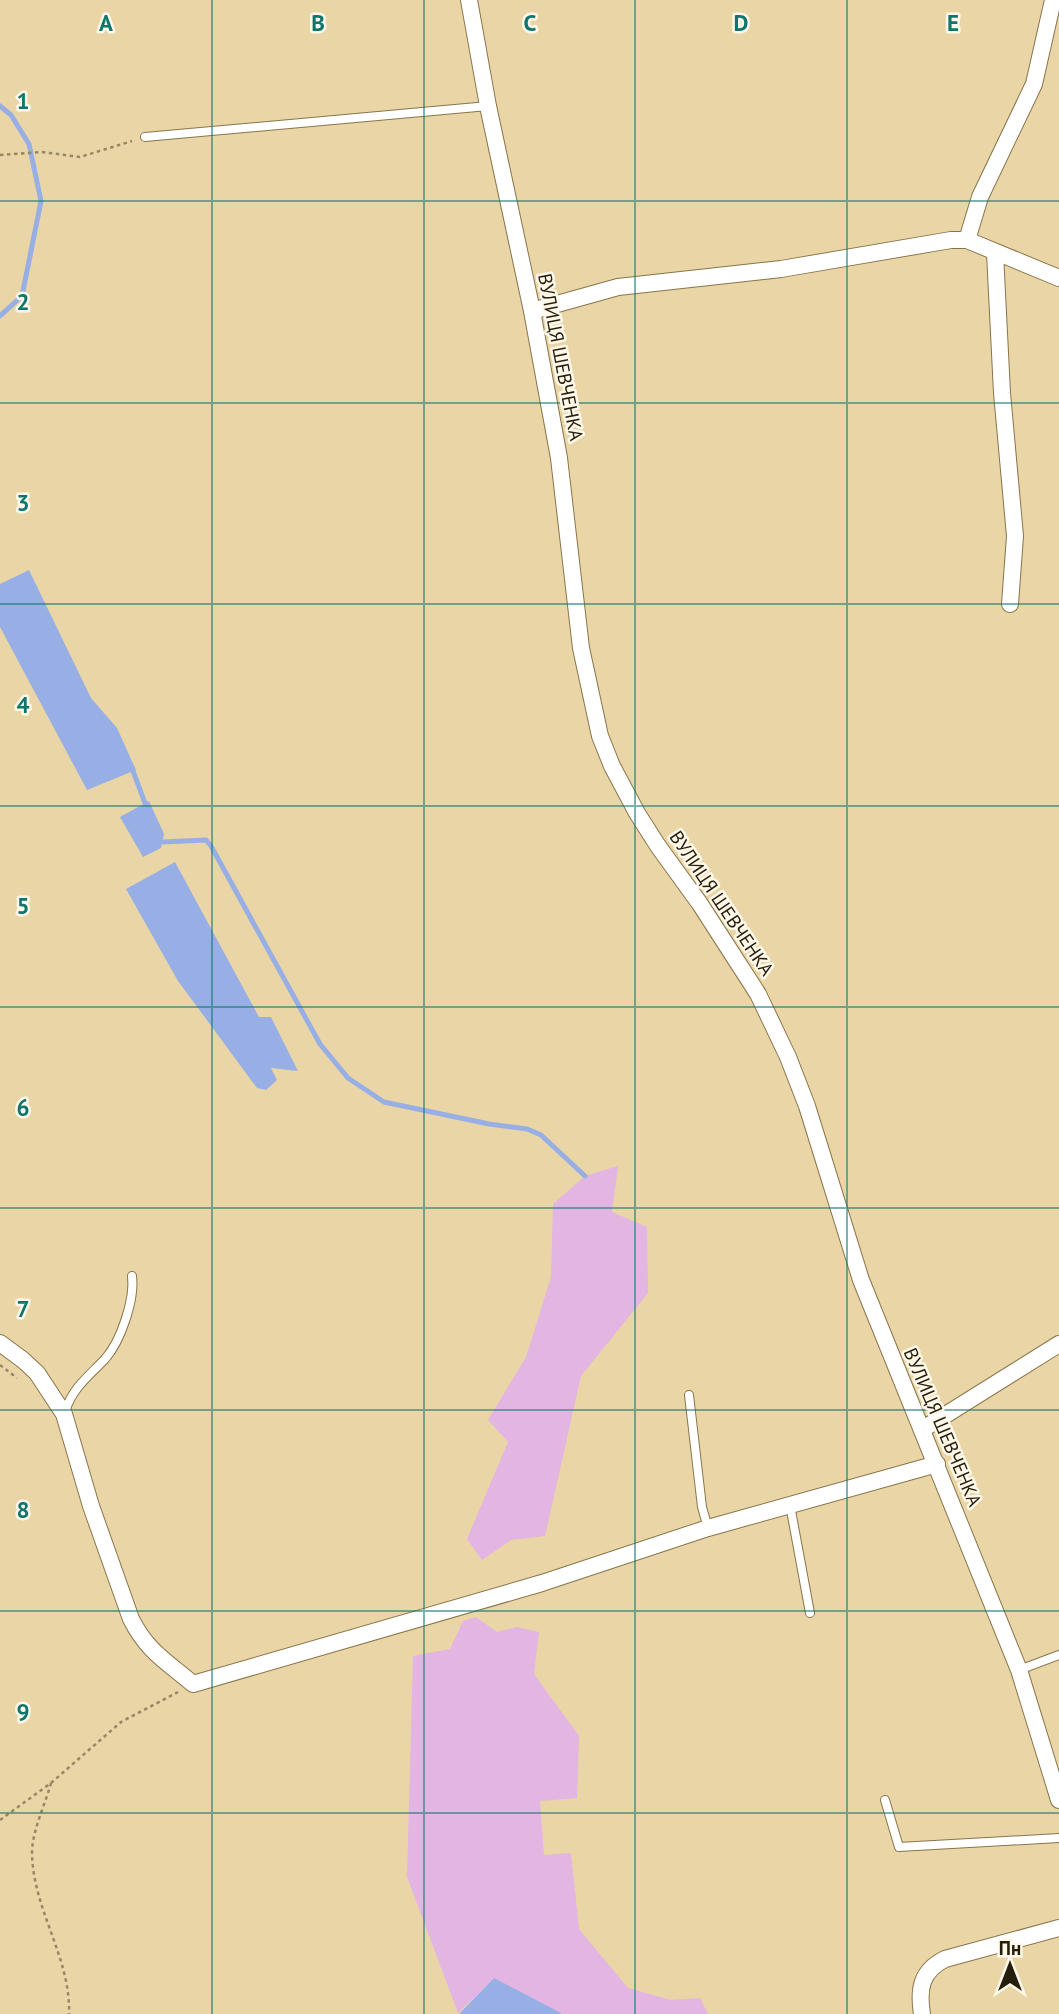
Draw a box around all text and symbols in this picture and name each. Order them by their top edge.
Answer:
text: A [99,8,113,37]
text: B [311,8,325,37]
text: C [524,8,537,37]
text: D [734,8,748,37]
text: E [947,8,959,37]
text: 1 [16,86,30,115]
street label: ВУЛИЦЯ ШЕВЧЕНКА [533,271,589,443]
text: 2 [16,287,30,316]
text: 3 [16,488,30,517]
text: 4 [16,690,30,719]
street label: ВУЛИЦЯ ШЕВЧЕНКА [665,826,779,980]
text: 5 [16,891,30,920]
text: 6 [16,1093,30,1122]
text: 7 [16,1294,30,1323]
street label: ВУЛИЦЯ ШЕВЧЕНКА [899,1344,987,1510]
text: 8 [16,1495,30,1524]
text: 9 [16,1697,30,1726]
north arrow [975,1930,1045,2000]
text: Пн [999,1936,1021,1960]

